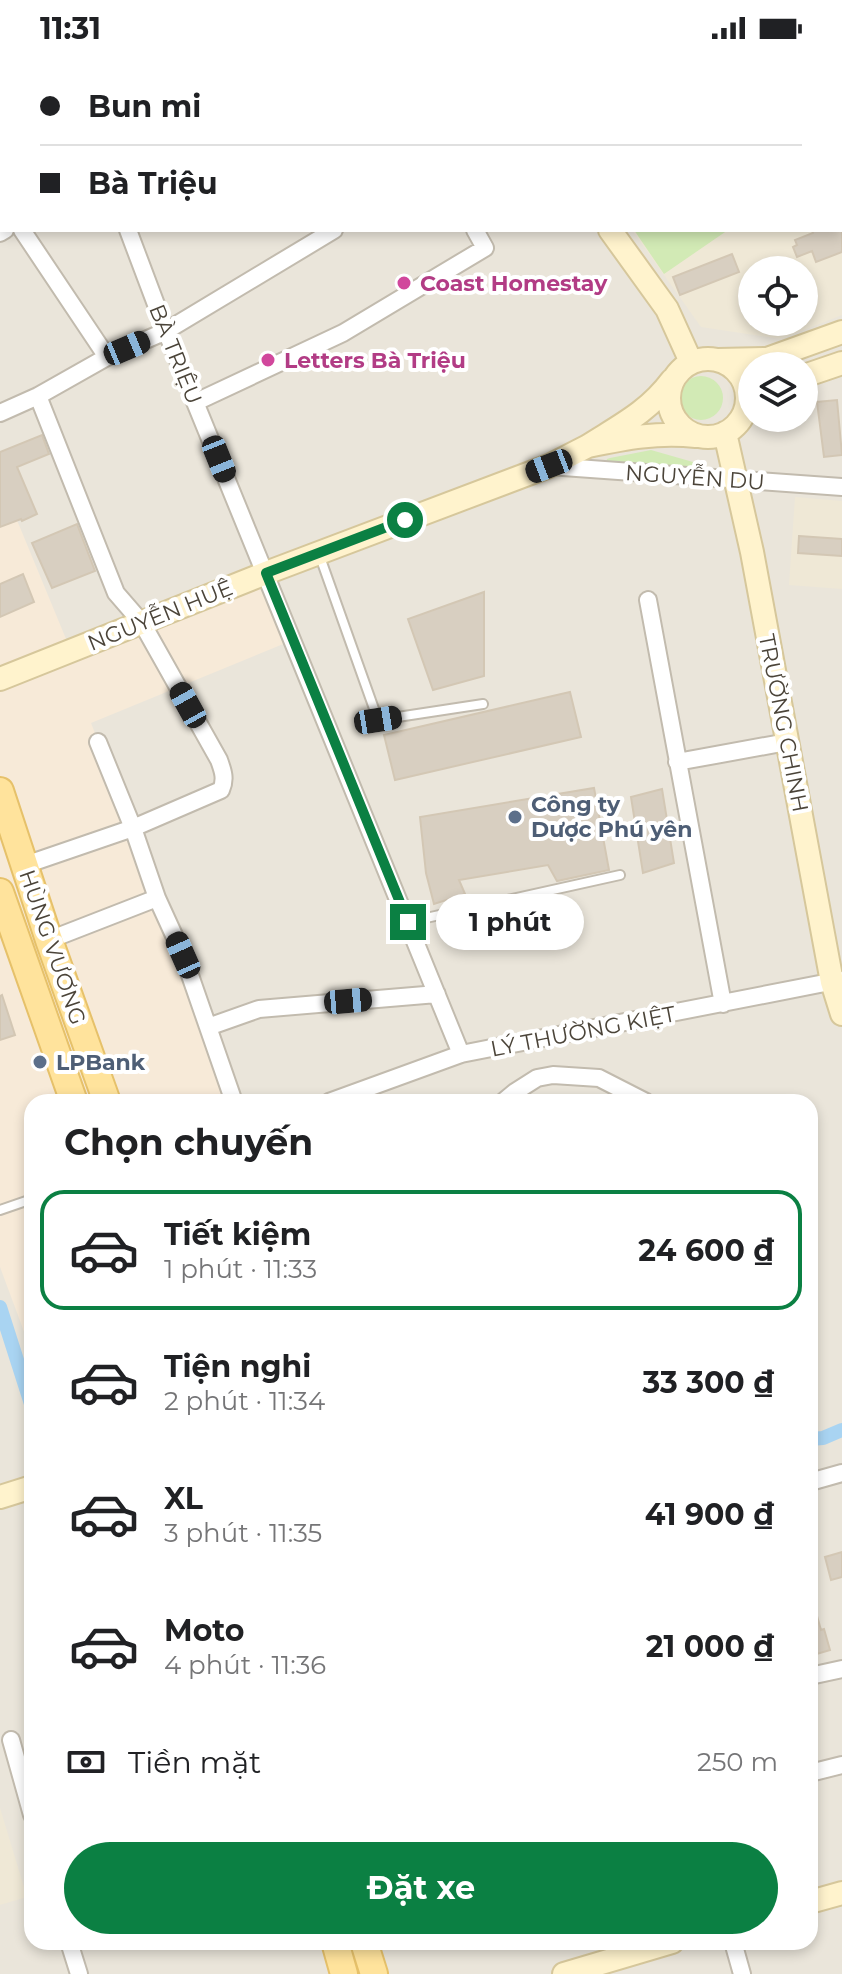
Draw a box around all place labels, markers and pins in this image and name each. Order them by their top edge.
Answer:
place label: Coast Homestay [420,270,608,297]
marker: Coast Homestay [395,274,413,292]
place label: Letters Bà Triệu [284,347,466,374]
marker: Letters Bà Triệu [259,351,277,369]
place label: Công ty Dược Phú yên [531,791,692,843]
marker: Công ty Dược Phú yên [506,808,524,826]
place label: LPBank [56,1049,146,1076]
marker: LPBank [31,1053,49,1071]

